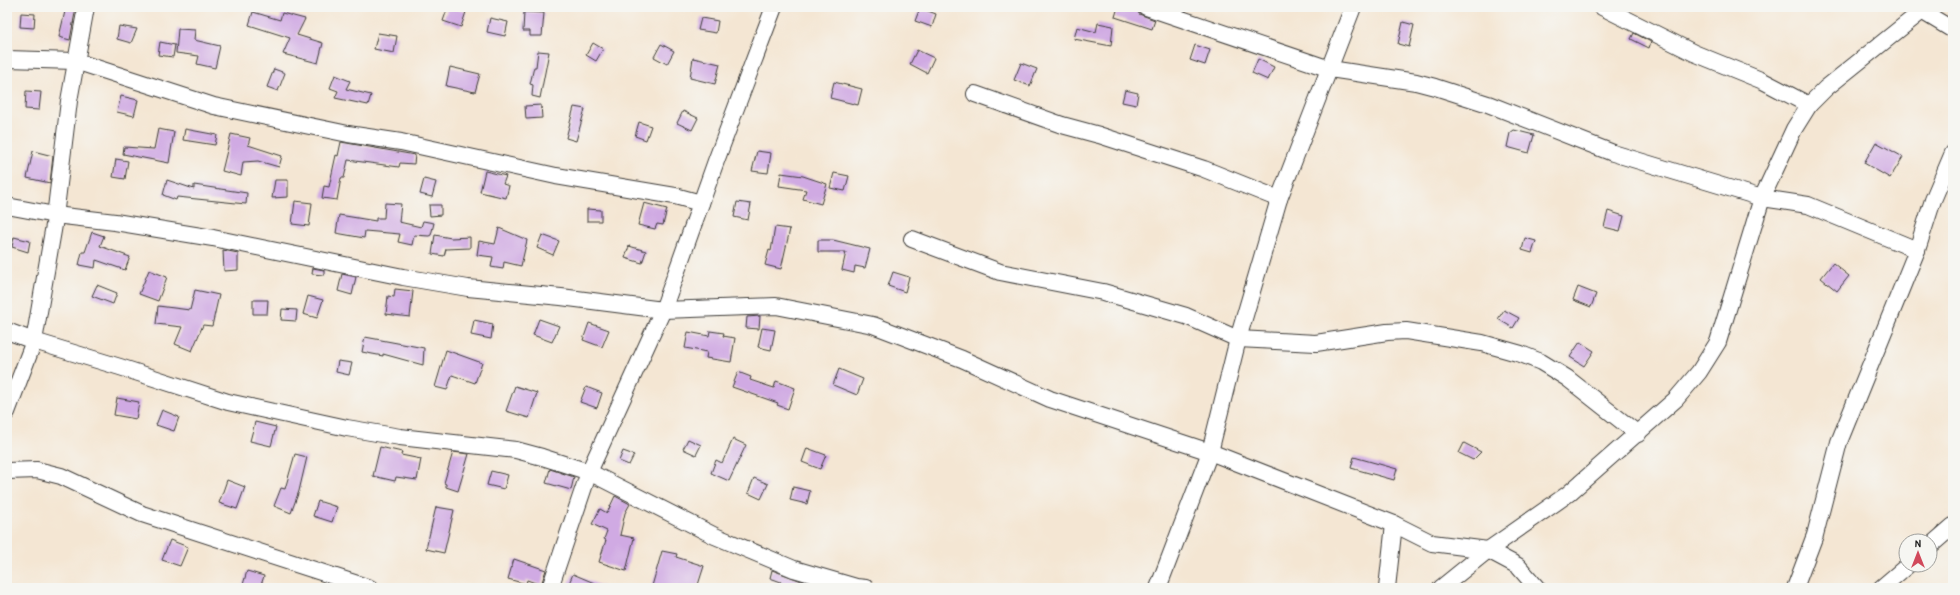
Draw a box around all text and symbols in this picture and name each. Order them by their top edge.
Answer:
north arrow [1898,533,1938,573]
text: N [1915,536,1921,550]

